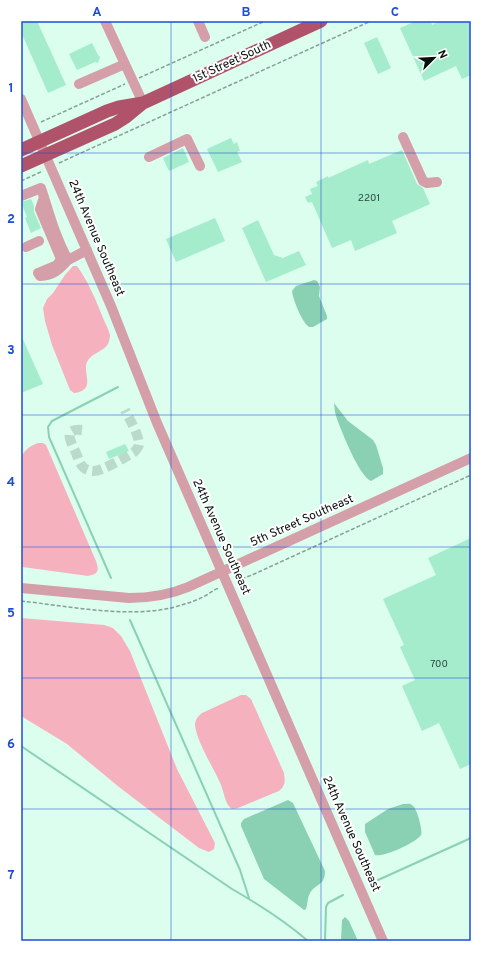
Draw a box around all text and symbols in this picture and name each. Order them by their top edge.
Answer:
text: A [92,5,102,21]
text: B [242,5,251,21]
text: C [391,5,399,21]
street label: 1st Street South [190,37,274,87]
north arrow [414,38,454,78]
text: N [434,48,450,61]
text: 1 [8,81,14,97]
street label: 24th Avenue Southeast [64,177,128,299]
house number: 2201 [358,192,380,205]
text: 2 [7,212,15,228]
text: 3 [7,343,15,359]
text: 4 [7,475,15,491]
street label: 24th Avenue Southeast [188,476,254,598]
street label: 5th Street Southeast [248,491,356,551]
text: 5 [7,606,15,622]
house number: 700 [430,658,448,671]
text: 6 [7,737,15,753]
street label: 24th Avenue Southeast [318,773,384,895]
text: 7 [8,868,15,884]

